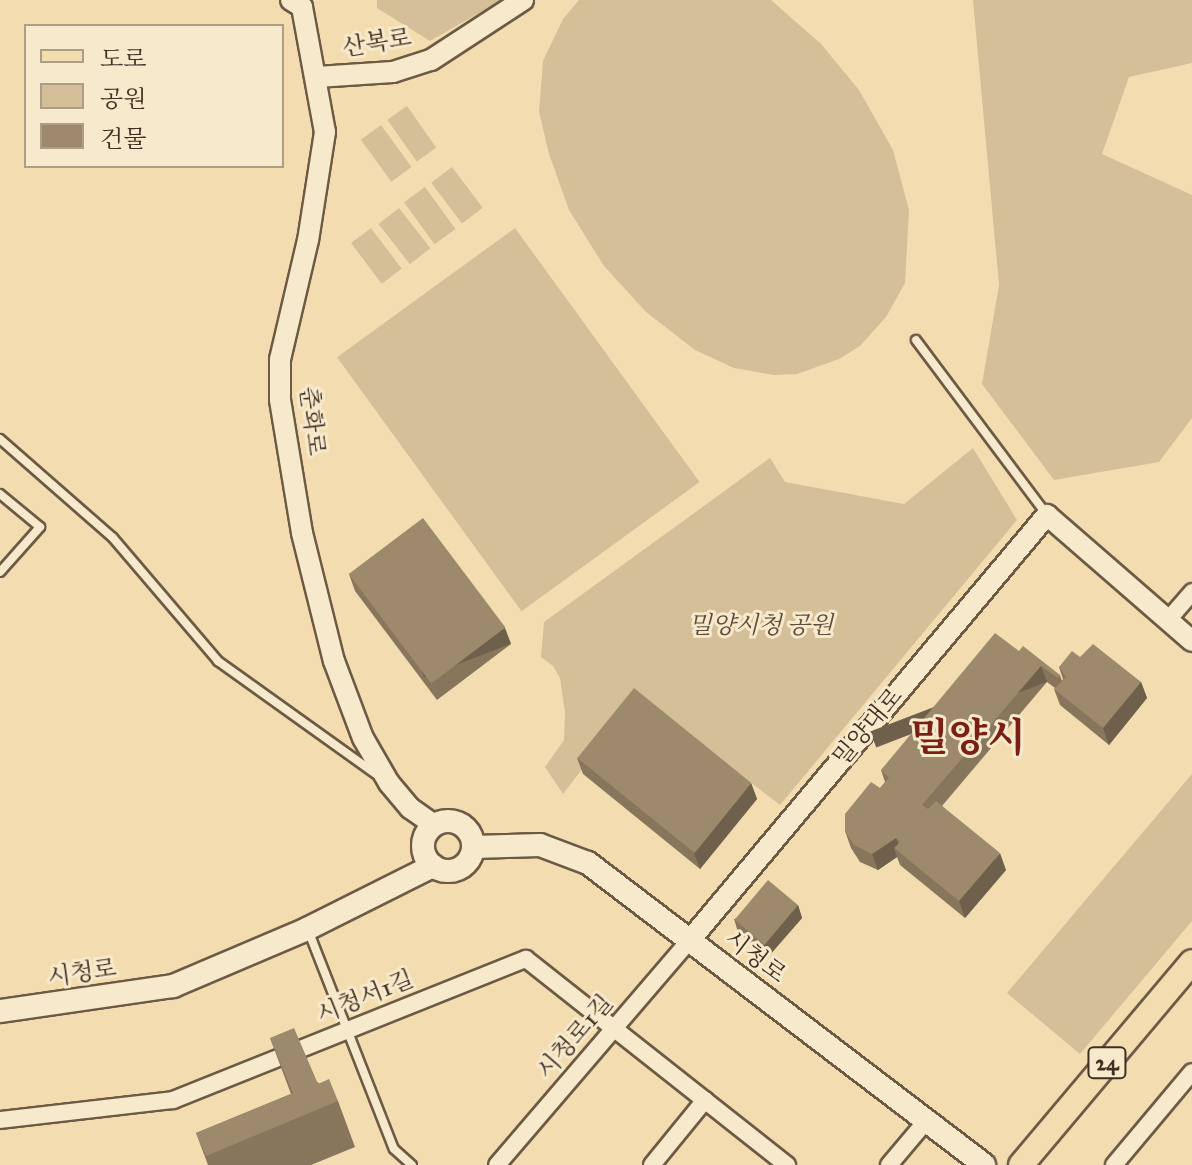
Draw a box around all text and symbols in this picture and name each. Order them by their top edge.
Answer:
street label: 산복로 [340,23,414,63]
legend [24,24,284,168]
text: 도로 [100,44,146,74]
text: 공원 [100,84,146,114]
text: 건물 [100,124,146,154]
street label: 춘화로 [293,385,331,457]
park label: 밀양시청 공원 [689,612,833,640]
street label: 밀양대로 [827,682,909,772]
district label: 밀양시 [910,714,1026,762]
street label: 시청로 [719,925,791,989]
street label: 시청로 [46,954,118,992]
street label: 시청서1길 [312,965,418,1029]
street label: 시청로1길 [531,989,619,1085]
road number: 24 [1087,1045,1127,1081]

